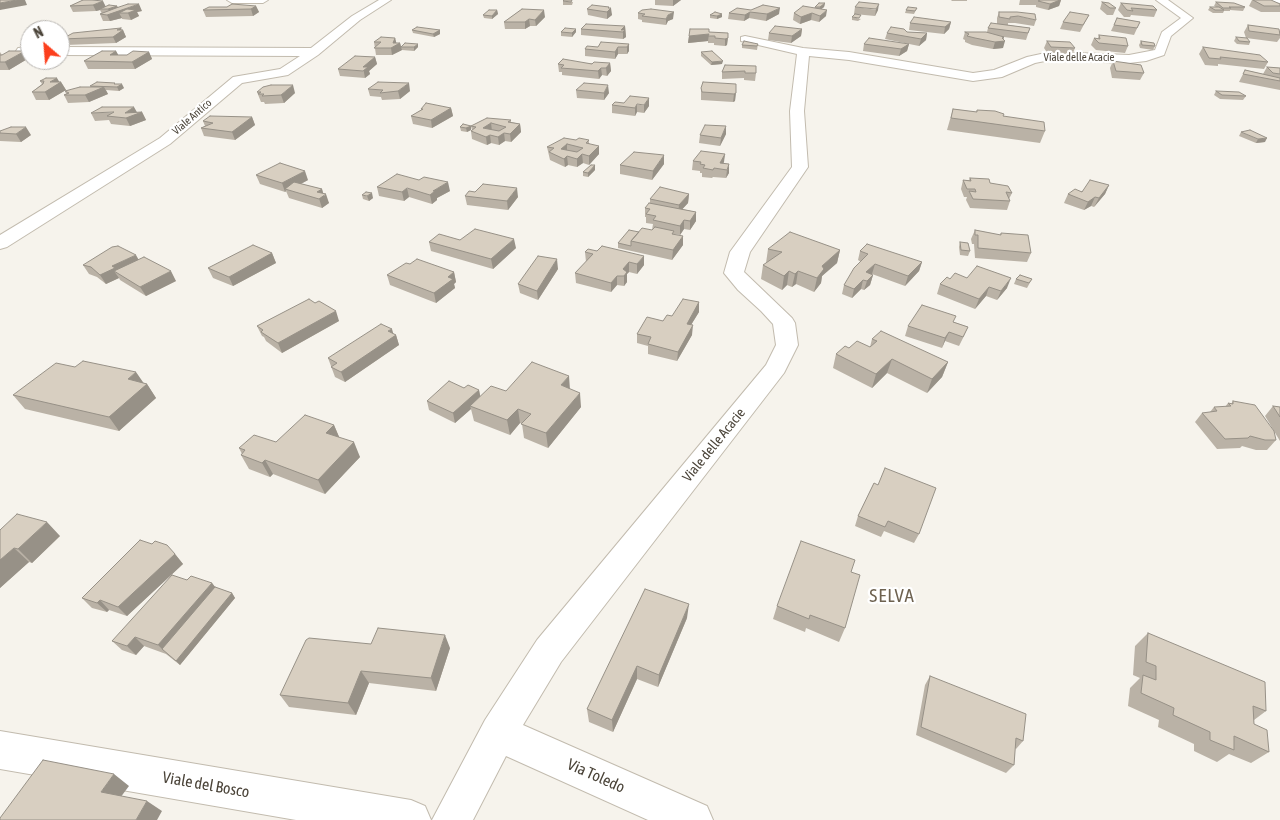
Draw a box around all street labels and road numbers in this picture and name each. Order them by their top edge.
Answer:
street label: Viale delle Acacie [1044,51,1114,65]
street label: Viale Antico [170,96,214,138]
street label: Viale delle Acacie [679,405,749,485]
street label: Via Toledo [564,755,628,797]
street label: Viale del Bosco [161,768,251,802]

